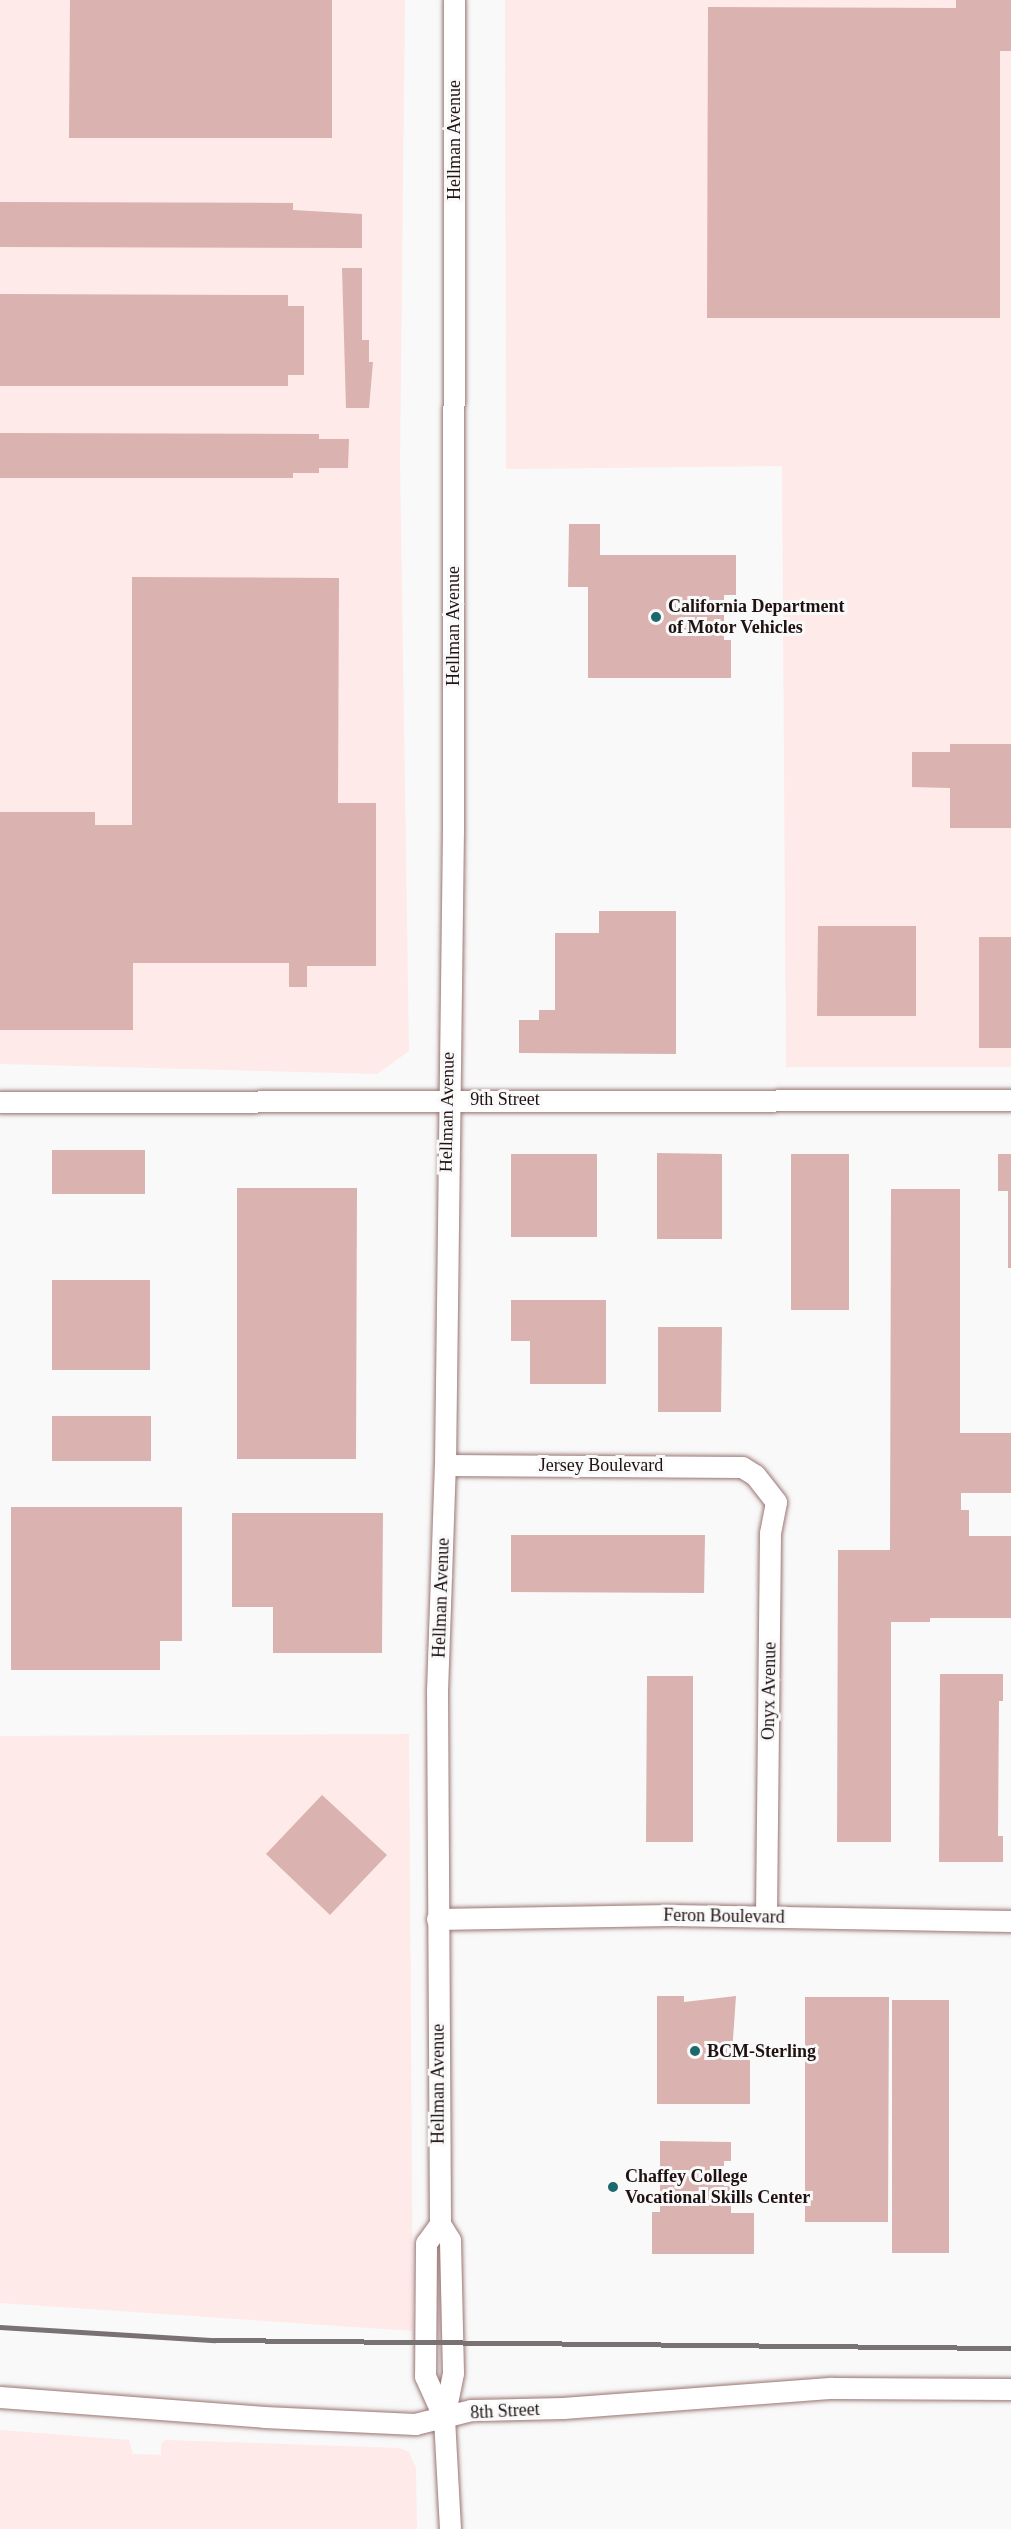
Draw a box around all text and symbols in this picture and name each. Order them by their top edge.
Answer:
street label: Hellman Avenue [443,79,465,201]
street label: Hellman Avenue [442,565,464,687]
place label: California Department of Motor Vehicles [668,596,844,638]
marker: California Department of Motor Vehicles [649,610,663,624]
street label: Hellman Avenue [435,1051,459,1173]
street label: 9th Street [470,1088,540,1110]
street label: Jersey Boulevard [539,1454,663,1476]
street label: Hellman Avenue [428,1537,454,1659]
street label: Onyx Avenue [757,1641,781,1741]
street label: Feron Boulevard [663,1904,785,1928]
street label: Hellman Avenue [427,2023,449,2145]
place label: BCM-Sterling [707,2040,816,2062]
marker: BCM-Sterling [688,2044,702,2058]
place label: Chaffey College Vocational Skills Center [625,2166,810,2208]
marker: Chaffey College Vocational Skills Center [606,2180,620,2194]
street label: 8th Street [470,2398,540,2424]

